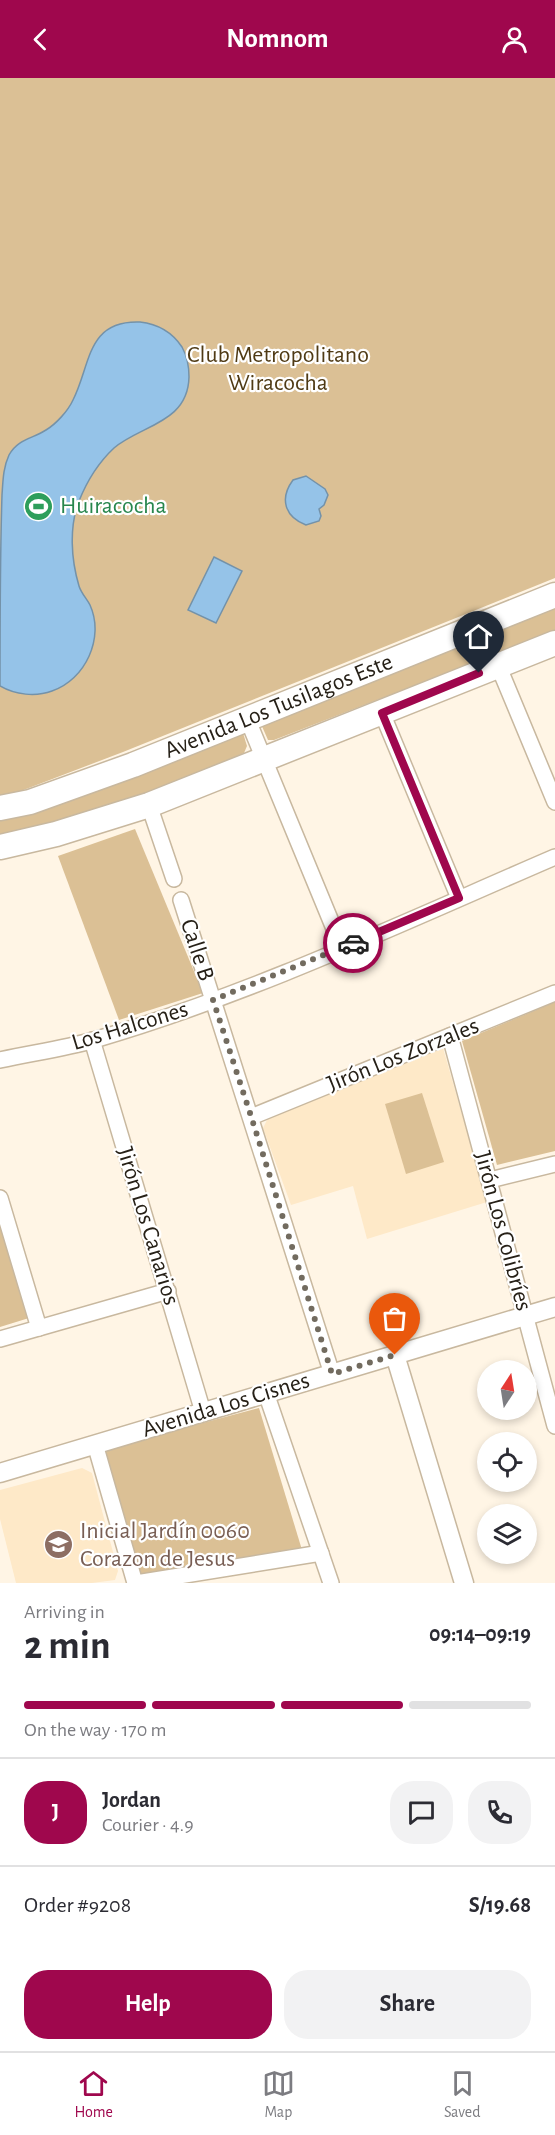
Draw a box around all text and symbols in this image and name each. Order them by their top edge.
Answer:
icon: back [24,23,57,56]
icon: person [498,23,531,56]
text: Nomnom [226,25,329,52]
park label: Club Metropolitano Wiracocha [187,343,369,395]
sports icon: Huiracocha [23,490,55,522]
place label: Huiracocha [60,494,167,518]
pin [453,611,504,673]
icon: home [462,620,495,653]
street label: Avenida Los Tusilagos Este [161,650,396,763]
courier [323,913,383,973]
street label: Calle B [176,916,218,984]
icon: car [337,927,370,960]
street label: Los Halcones [69,997,191,1055]
street label: Jirón Los Zorzales [324,1014,482,1096]
street label: Jirón Los Canarios [113,1144,183,1308]
street label: Jirón Los Colibríes [470,1149,536,1313]
pin [369,1293,420,1355]
icon: bag [378,1302,411,1335]
north arrow [477,1360,537,1420]
map controls [477,1360,537,1564]
street label: Avenida Los Cisnes [139,1368,313,1442]
button: locate [477,1432,537,1492]
button: layers [477,1504,537,1564]
place label: Inicial Jardín 0060 Corazon de Jesus [80,1519,250,1571]
school or university icon: Inicial Jardín 0060 Corazon de Jesus [43,1529,75,1561]
text: Arriving in [24,1602,105,1622]
text: 09:14–09:19 [429,1623,531,1645]
text: 2 min [24,1627,111,1666]
text: On the way · 170 m [24,1720,167,1740]
button: chat [390,1781,453,1844]
button: phone [468,1781,531,1844]
text: Jordan [102,1789,161,1811]
text: J [52,1801,59,1823]
text: Courier · 4.9 [102,1815,194,1835]
text: Order #9208 [24,1894,131,1916]
text: S/19.68 [469,1894,531,1916]
button: Help [24,1970,272,2039]
button: Share [284,1970,531,2039]
tab: Home [74,2067,113,2122]
tab: Map [262,2067,295,2122]
tab: Saved [444,2067,481,2122]

